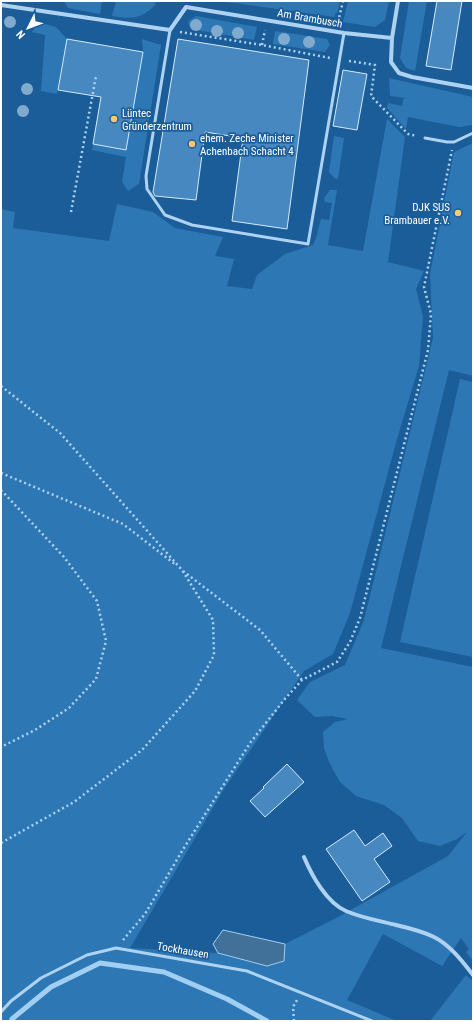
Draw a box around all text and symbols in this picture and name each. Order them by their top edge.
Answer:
street label: Am Brambusch [276,6,344,31]
north arrow [8,8,48,48]
text: N [14,27,28,41]
place label: Lüntec Gründerzentrum [122,107,192,133]
marker: Lüntec Gründerzentrum [109,114,119,124]
place label: ehem. Zeche Minister Achenbach Schacht 4 [200,132,294,158]
marker: ehem. Zeche Minister Achenbach Schacht 4 [187,139,197,149]
place label: DJK SUS Brambauer e.V. [384,201,450,227]
marker: DJK SUS Brambauer e.V. [453,208,463,218]
street label: Tockhausen [156,940,210,961]

